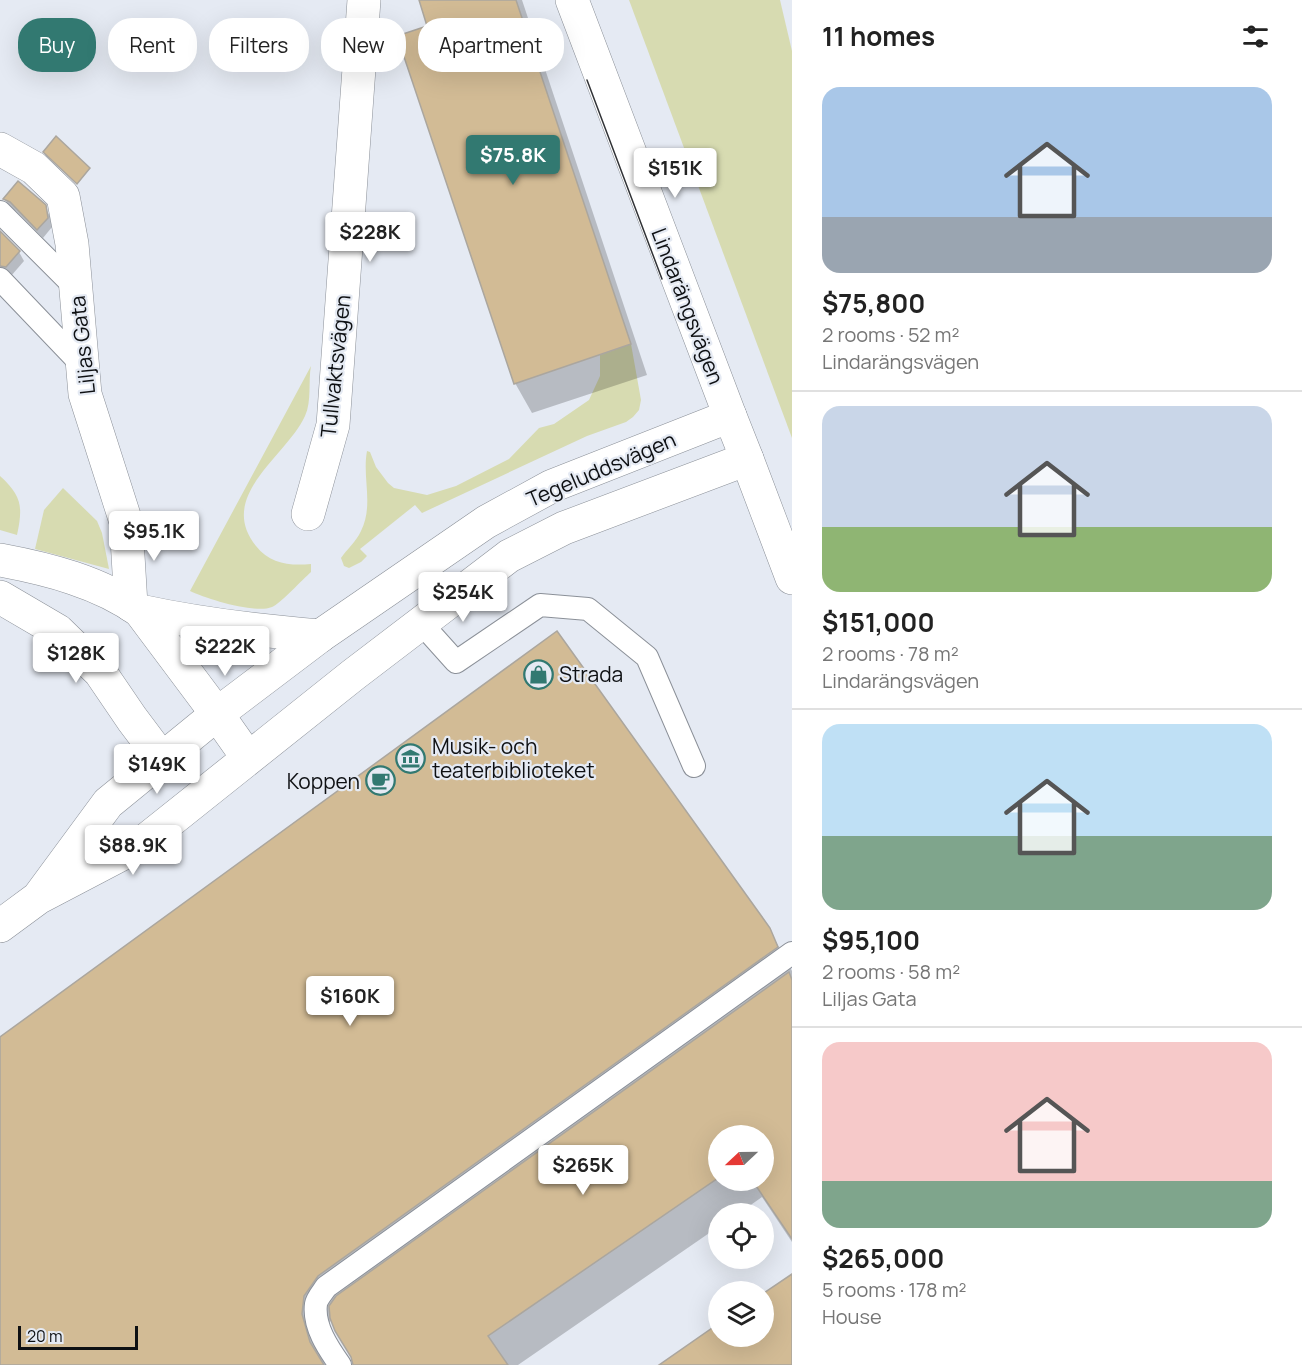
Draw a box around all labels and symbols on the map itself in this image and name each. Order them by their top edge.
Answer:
pin: $75.8K [464,135,562,186]
pin: $151K [633,148,717,199]
pin: $228K [328,212,412,263]
street label: Lindarängsvägen [645,224,731,388]
street label: Tullvaktsvägen [314,293,356,439]
street label: Liljas Gata [63,294,101,396]
street label: Tegeluddsvägen [522,425,680,513]
pin: $95.1K [105,511,203,562]
pin: $254K [421,572,505,623]
pin: $222K [183,626,267,677]
pin: $128K [34,633,118,684]
shop icon: Strada [522,658,554,690]
place label: Strada [559,660,623,688]
place label: Musik- och teaterbiblioteket [432,732,595,784]
museum icon: Musik- och teaterbiblioteket [395,742,427,774]
pin: $149K [115,744,199,795]
cafe icon: Koppen [365,765,397,797]
place label: Koppen [287,767,360,795]
pin: $88.9K [84,825,182,876]
pin: $160K [308,976,392,1027]
north arrow [708,1125,774,1191]
pin: $265K [541,1145,625,1196]
scale bar [18,1323,138,1350]

